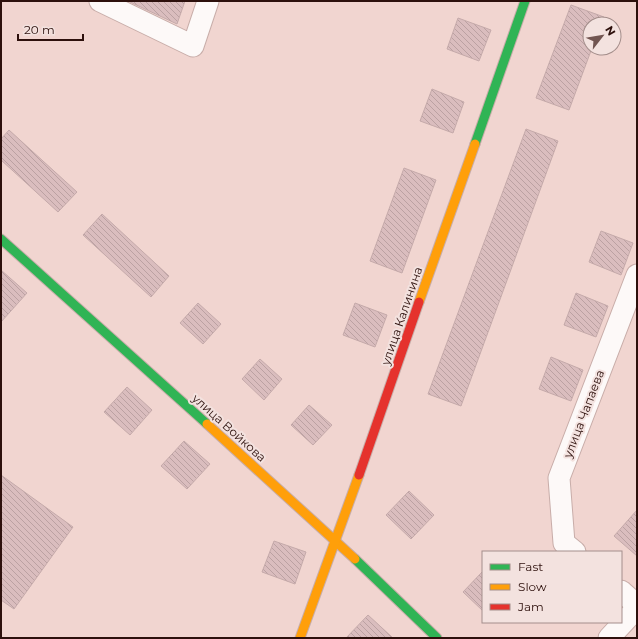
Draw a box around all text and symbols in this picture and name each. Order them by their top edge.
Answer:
scale bar [18,16,83,42]
north arrow [582,16,622,56]
text: 20 m [24,22,55,37]
text: N [602,23,619,38]
street label: улица Калинина [377,265,425,368]
street label: улица Чапаева [560,368,607,461]
street label: улица Войкова [189,390,269,465]
legend [482,551,622,623]
text: Fast [518,559,543,574]
text: Slow [518,579,547,594]
text: Jam [517,599,544,614]

